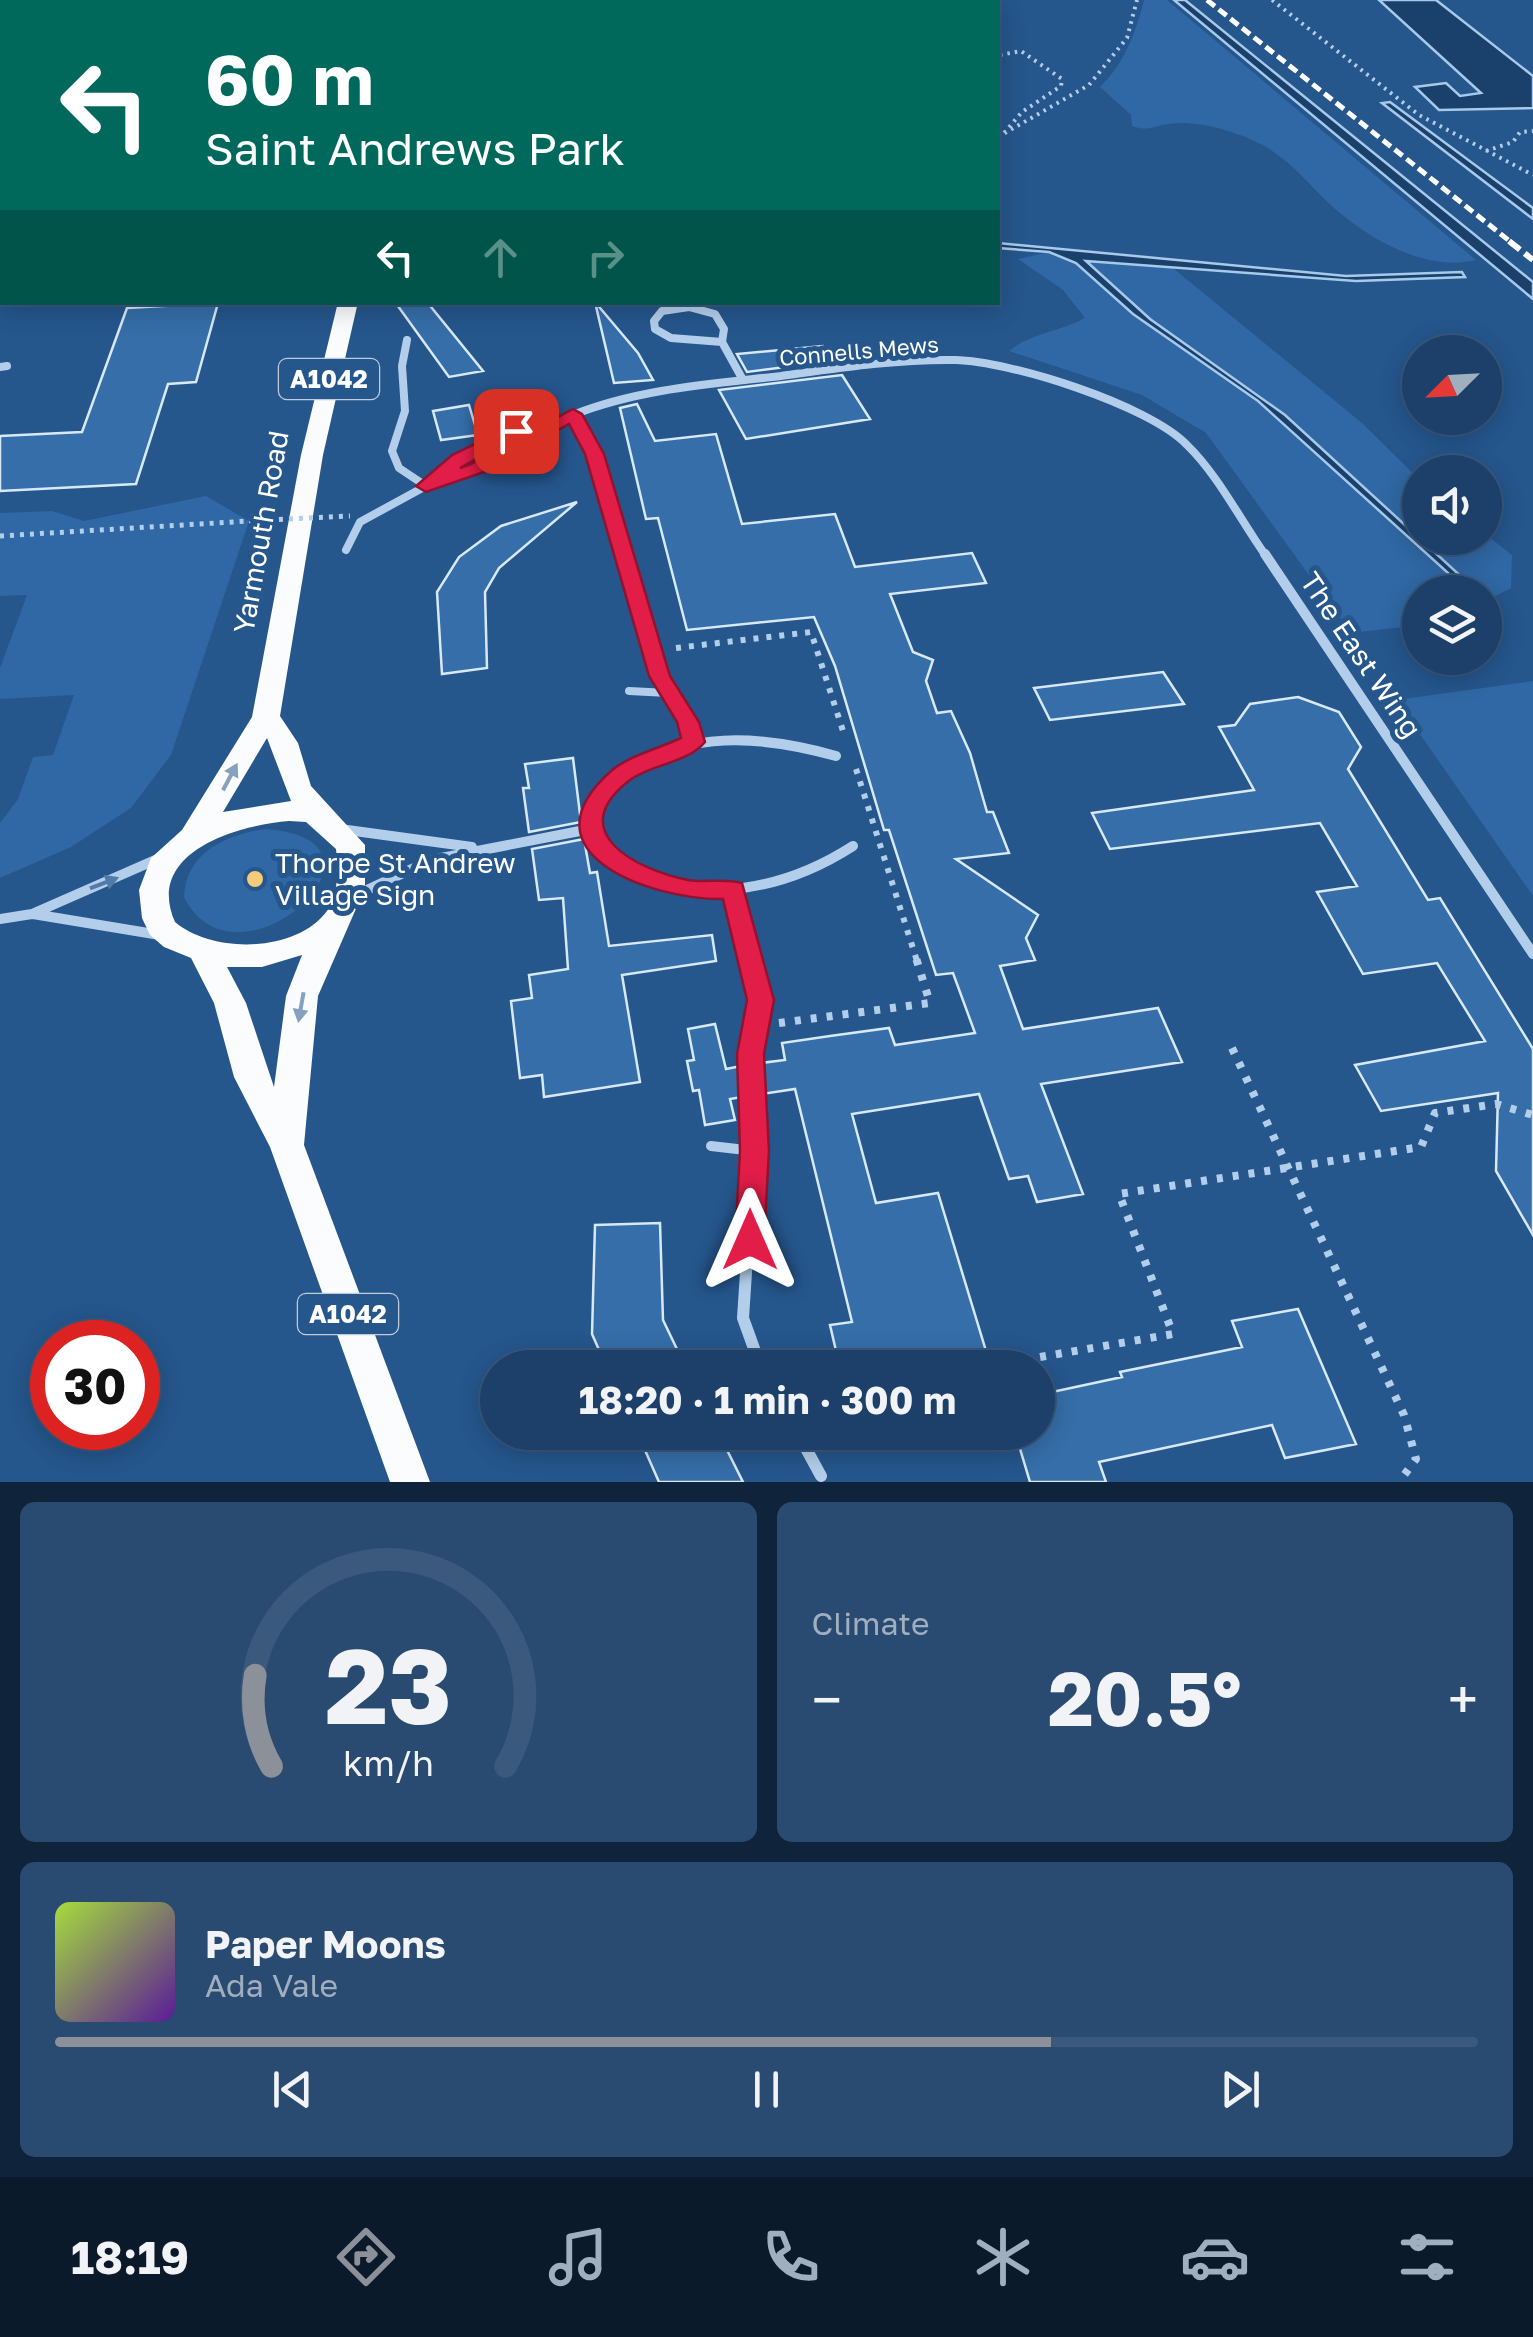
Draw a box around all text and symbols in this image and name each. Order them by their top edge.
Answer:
text: 60 m [205,36,374,120]
icon: left [40,40,170,170]
text: Saint Andrews Park [205,121,625,175]
icon: left [368,230,423,285]
icon: ahead [473,230,528,285]
icon: right [578,230,633,285]
street label: Connells Mews [778,330,940,371]
north arrow [1402,335,1502,435]
map controls [1402,335,1502,675]
road number: A1042 [279,359,379,399]
pin [474,389,559,474]
icon: arrive [489,404,544,459]
street label: Yarmouth Road [226,428,295,636]
button: sound [1402,455,1502,555]
street label: The East Wing [1294,566,1429,744]
button: layers [1402,575,1502,675]
one-way arrow [221,763,238,792]
place label: Thorpe St Andrew Village Sign [275,846,516,911]
marker: Thorpe St Andrew Village Sign [244,868,266,890]
one-way arrow [90,875,120,890]
one-way arrow [292,992,308,1023]
position arrow [698,1188,802,1292]
road number: A1042 [298,1294,398,1334]
speed limit sign: 30 [30,1320,160,1450]
text: 18:20 · 1 min · 300 m [579,1377,956,1422]
text: Climate [812,1604,930,1642]
text: 23 [325,1622,452,1747]
text: 20.5° [1048,1652,1242,1743]
text: − [812,1666,842,1732]
text: + [1448,1666,1478,1732]
text: km/h [343,1741,434,1784]
text: Paper Moons [205,1921,446,1966]
text: Ada Vale [205,1966,338,2004]
icon: previous [265,2062,320,2117]
icon: pause [739,2062,794,2117]
icon: next [1213,2062,1268,2117]
icon: directions [331,2222,401,2292]
icon: music [543,2222,613,2292]
icon: phone [756,2222,826,2292]
icon: climate [968,2222,1038,2292]
icon: car [1180,2222,1250,2292]
icon: filters [1392,2222,1462,2292]
text: 18:19 [71,2230,189,2284]

